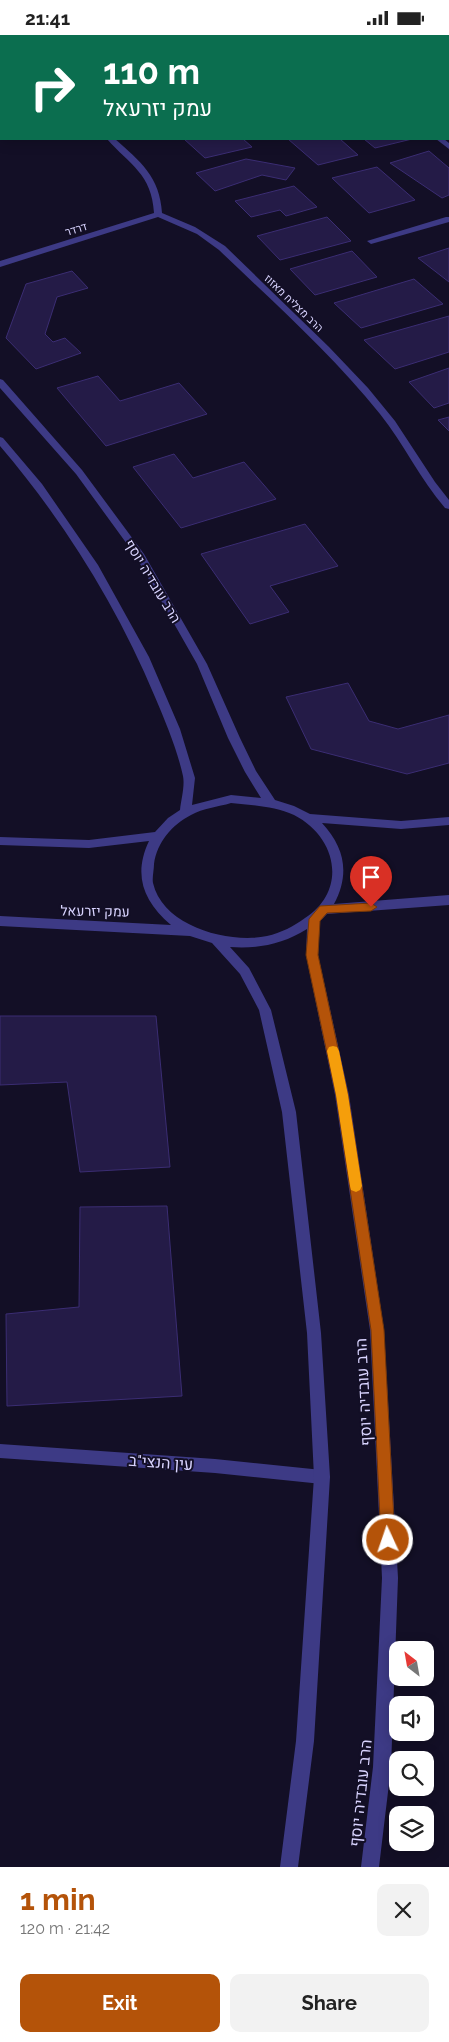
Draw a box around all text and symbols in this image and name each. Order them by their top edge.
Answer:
text: 21:41 [25,7,70,29]
text: 110 m [103,51,200,92]
icon: right [20,55,85,120]
text: עמק יזרעאל [103,95,212,121]
street label: דרדר [64,220,89,239]
street label: הרב מצליח מאזוז [261,272,326,335]
street label: הרב עובדיה יוסף [122,536,184,626]
pin [350,856,392,907]
icon: arrive [357,863,385,891]
street label: עמק יזרעאל [60,902,130,920]
street label: הרב עובדיה יוסף [351,1338,376,1446]
street label: עין הנצי"ב [128,1451,194,1474]
position arrow [361,1513,413,1565]
north arrow [389,1641,434,1686]
map controls [389,1641,434,1851]
button: sound [389,1696,434,1741]
street label: הרב עובדיה יוסף [345,1738,376,1848]
button: search [389,1751,434,1796]
button: layers [389,1806,434,1851]
text: 1 min [20,1882,96,1917]
button: close [377,1884,429,1936]
text: 120 m · 21:42 [20,1919,110,1938]
button: Exit [20,1974,220,2032]
button: Share [230,1974,429,2032]

